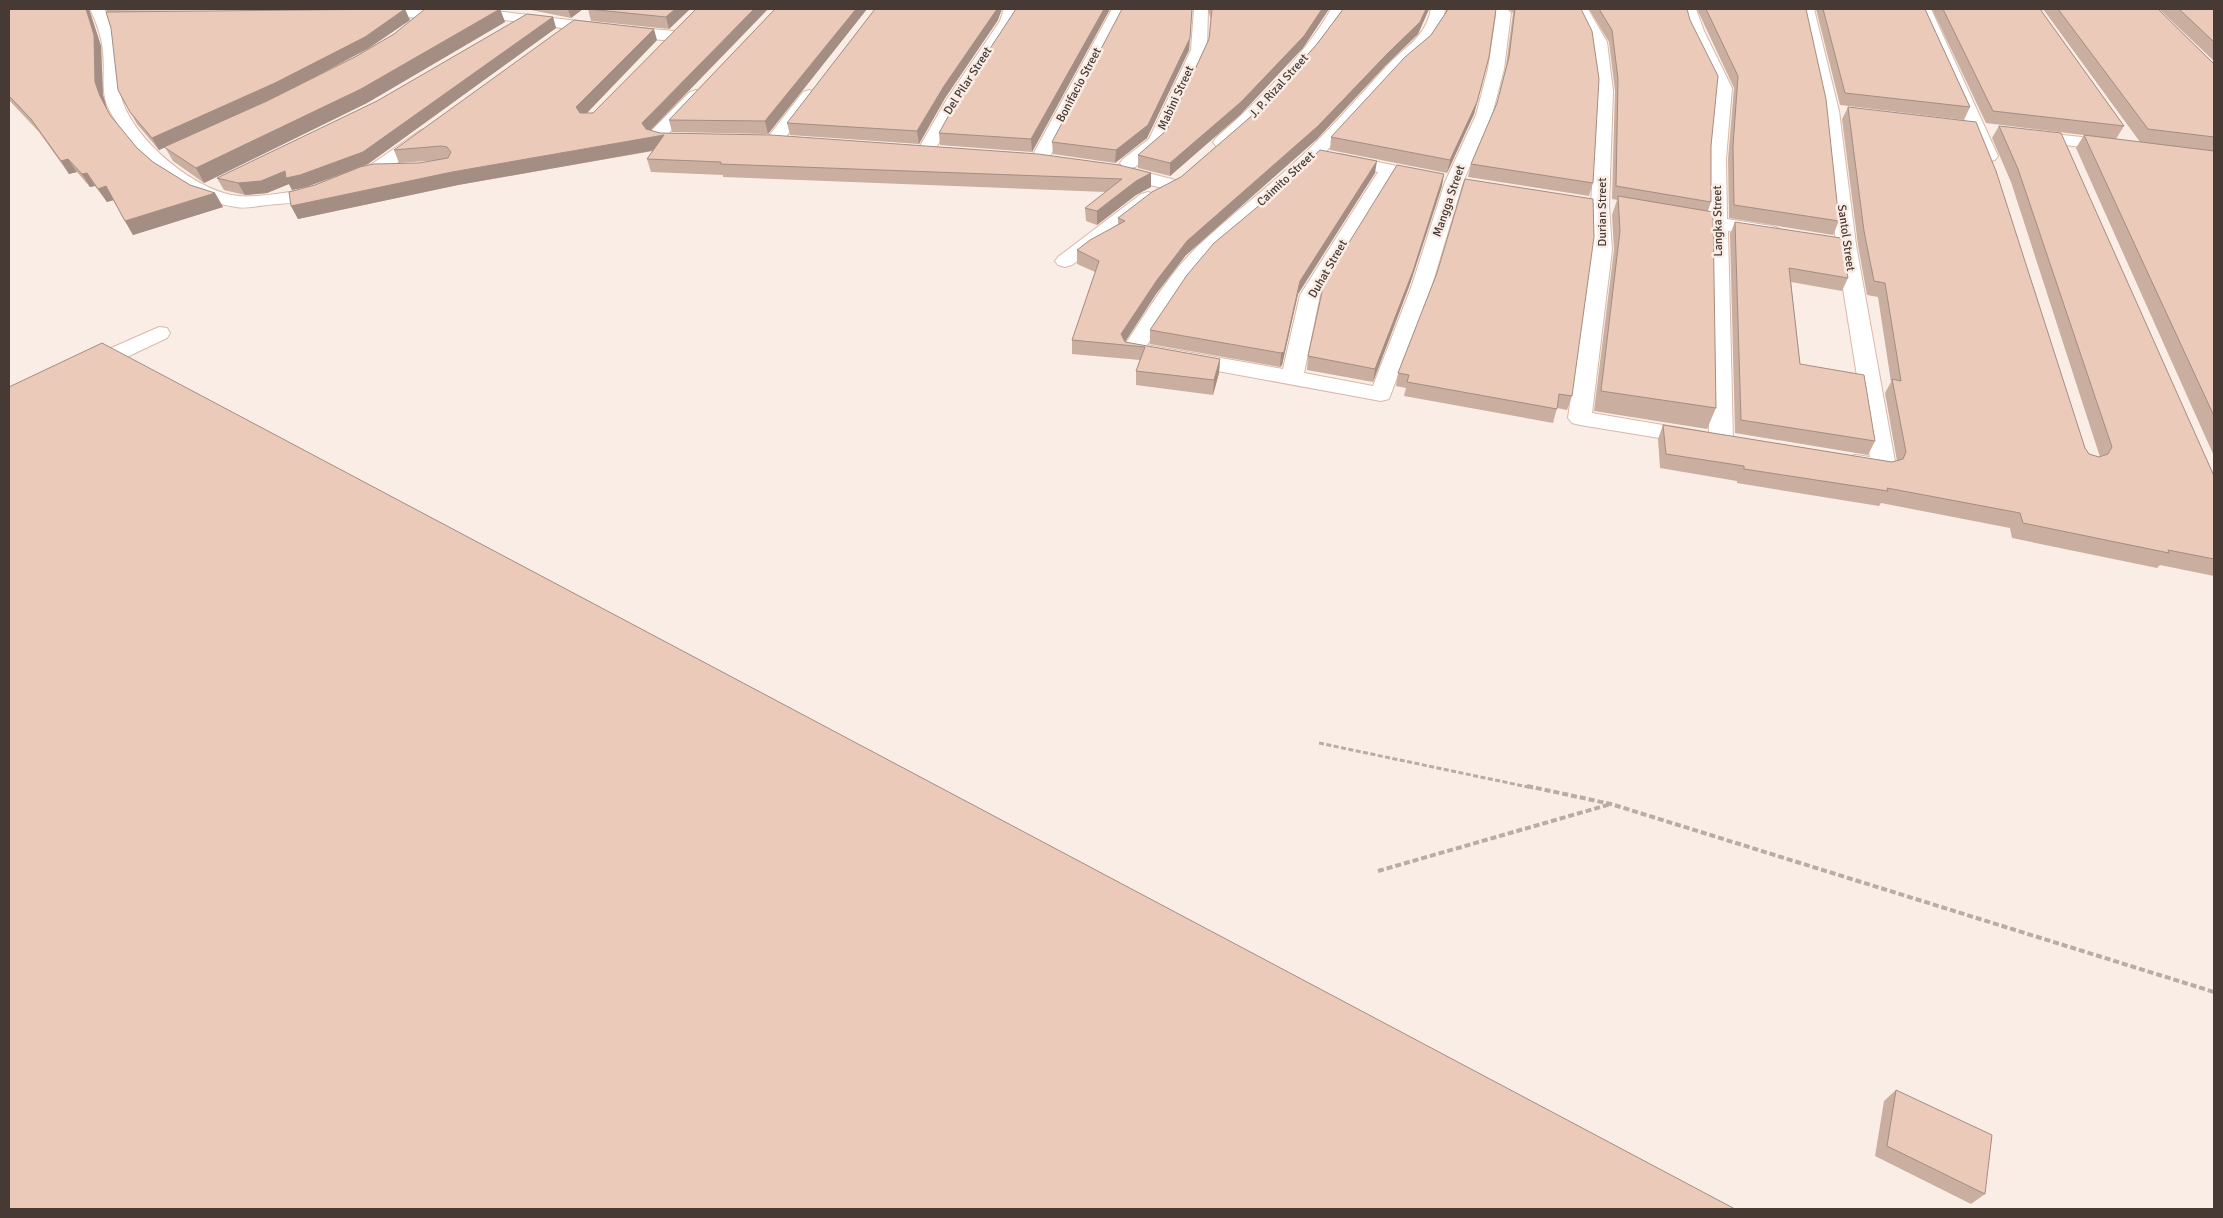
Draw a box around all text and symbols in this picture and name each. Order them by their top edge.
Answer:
street label: Del Pilar Street [940,44,996,118]
street label: Bonifacio Street [1053,45,1105,125]
street label: J. P. Rizal Street [1246,51,1312,121]
street label: Mabini Street [1155,64,1197,132]
street label: Caimito Street [1254,148,1318,210]
street label: Mangga Street [1430,163,1468,239]
street label: Durian Street [1595,178,1610,246]
street label: Langka Street [1710,185,1726,257]
street label: Santol Street [1834,204,1858,272]
street label: Duhat Street [1305,237,1351,301]

